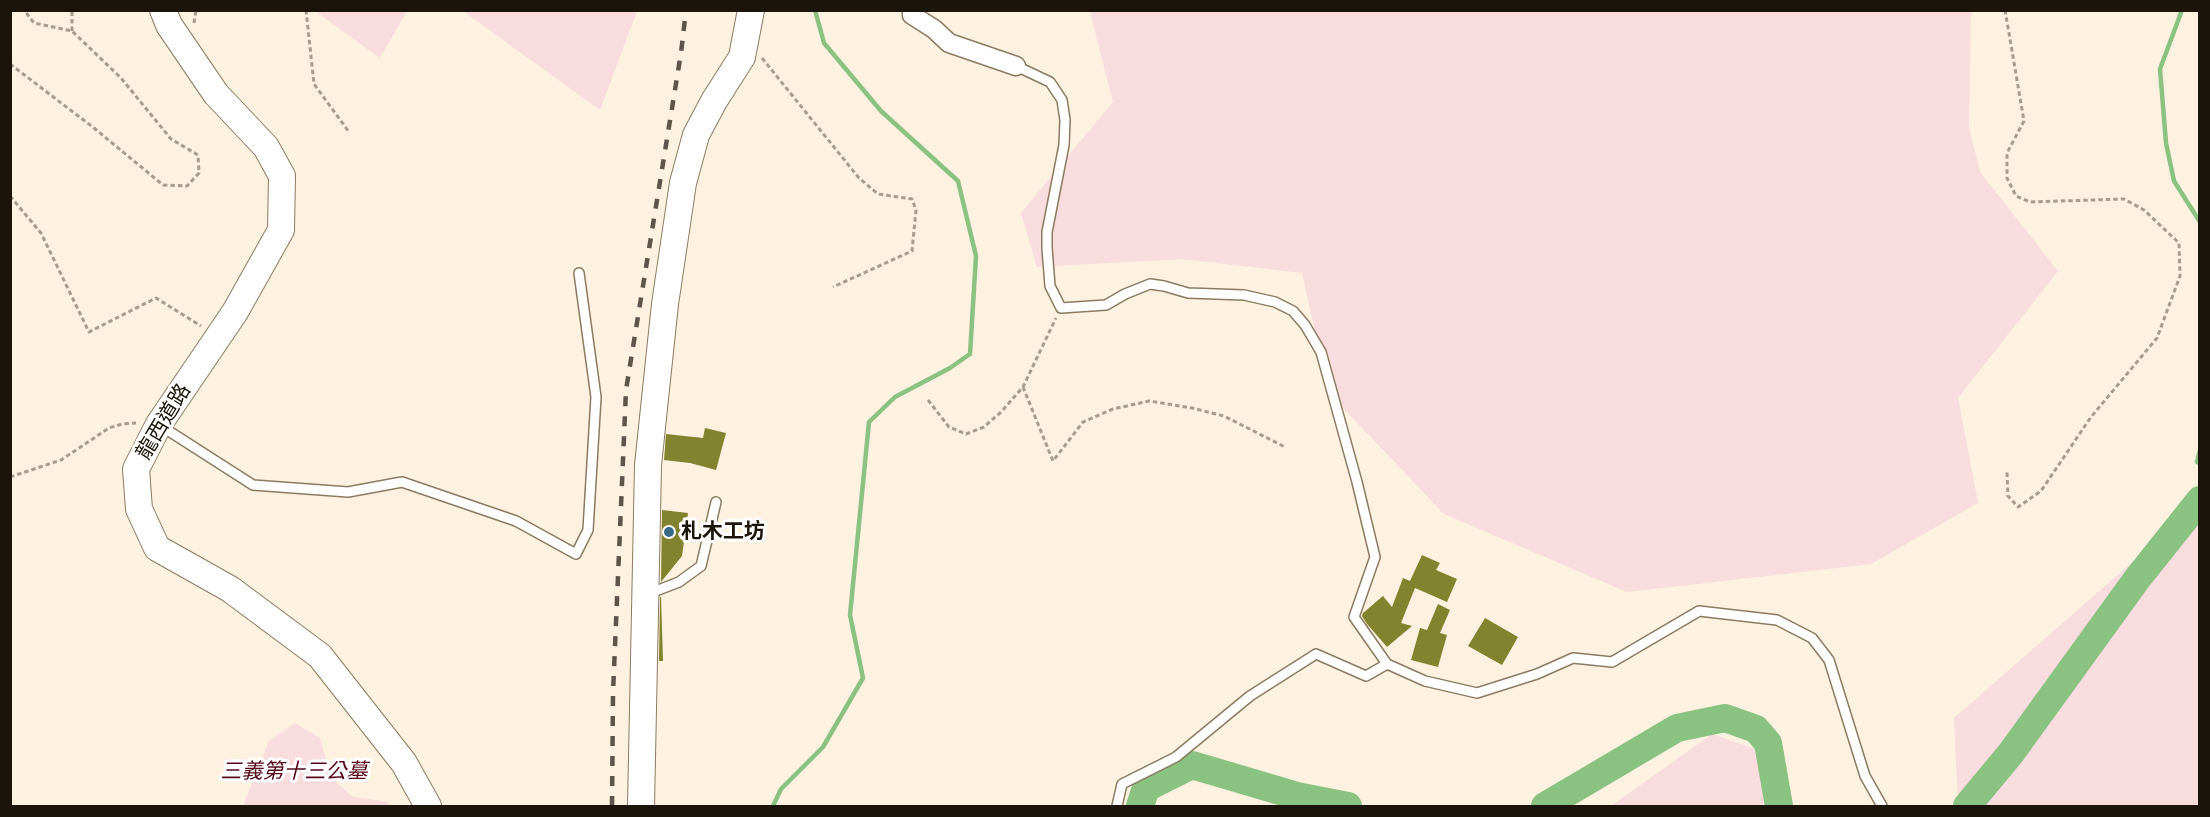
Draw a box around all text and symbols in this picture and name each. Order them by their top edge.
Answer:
street label: 龍西道路 [132,380,196,464]
place label: 札木工坊 [681,519,765,545]
marker: 札木工坊 [662,525,676,539]
park label: 三義第十三公墓 [221,759,367,785]

